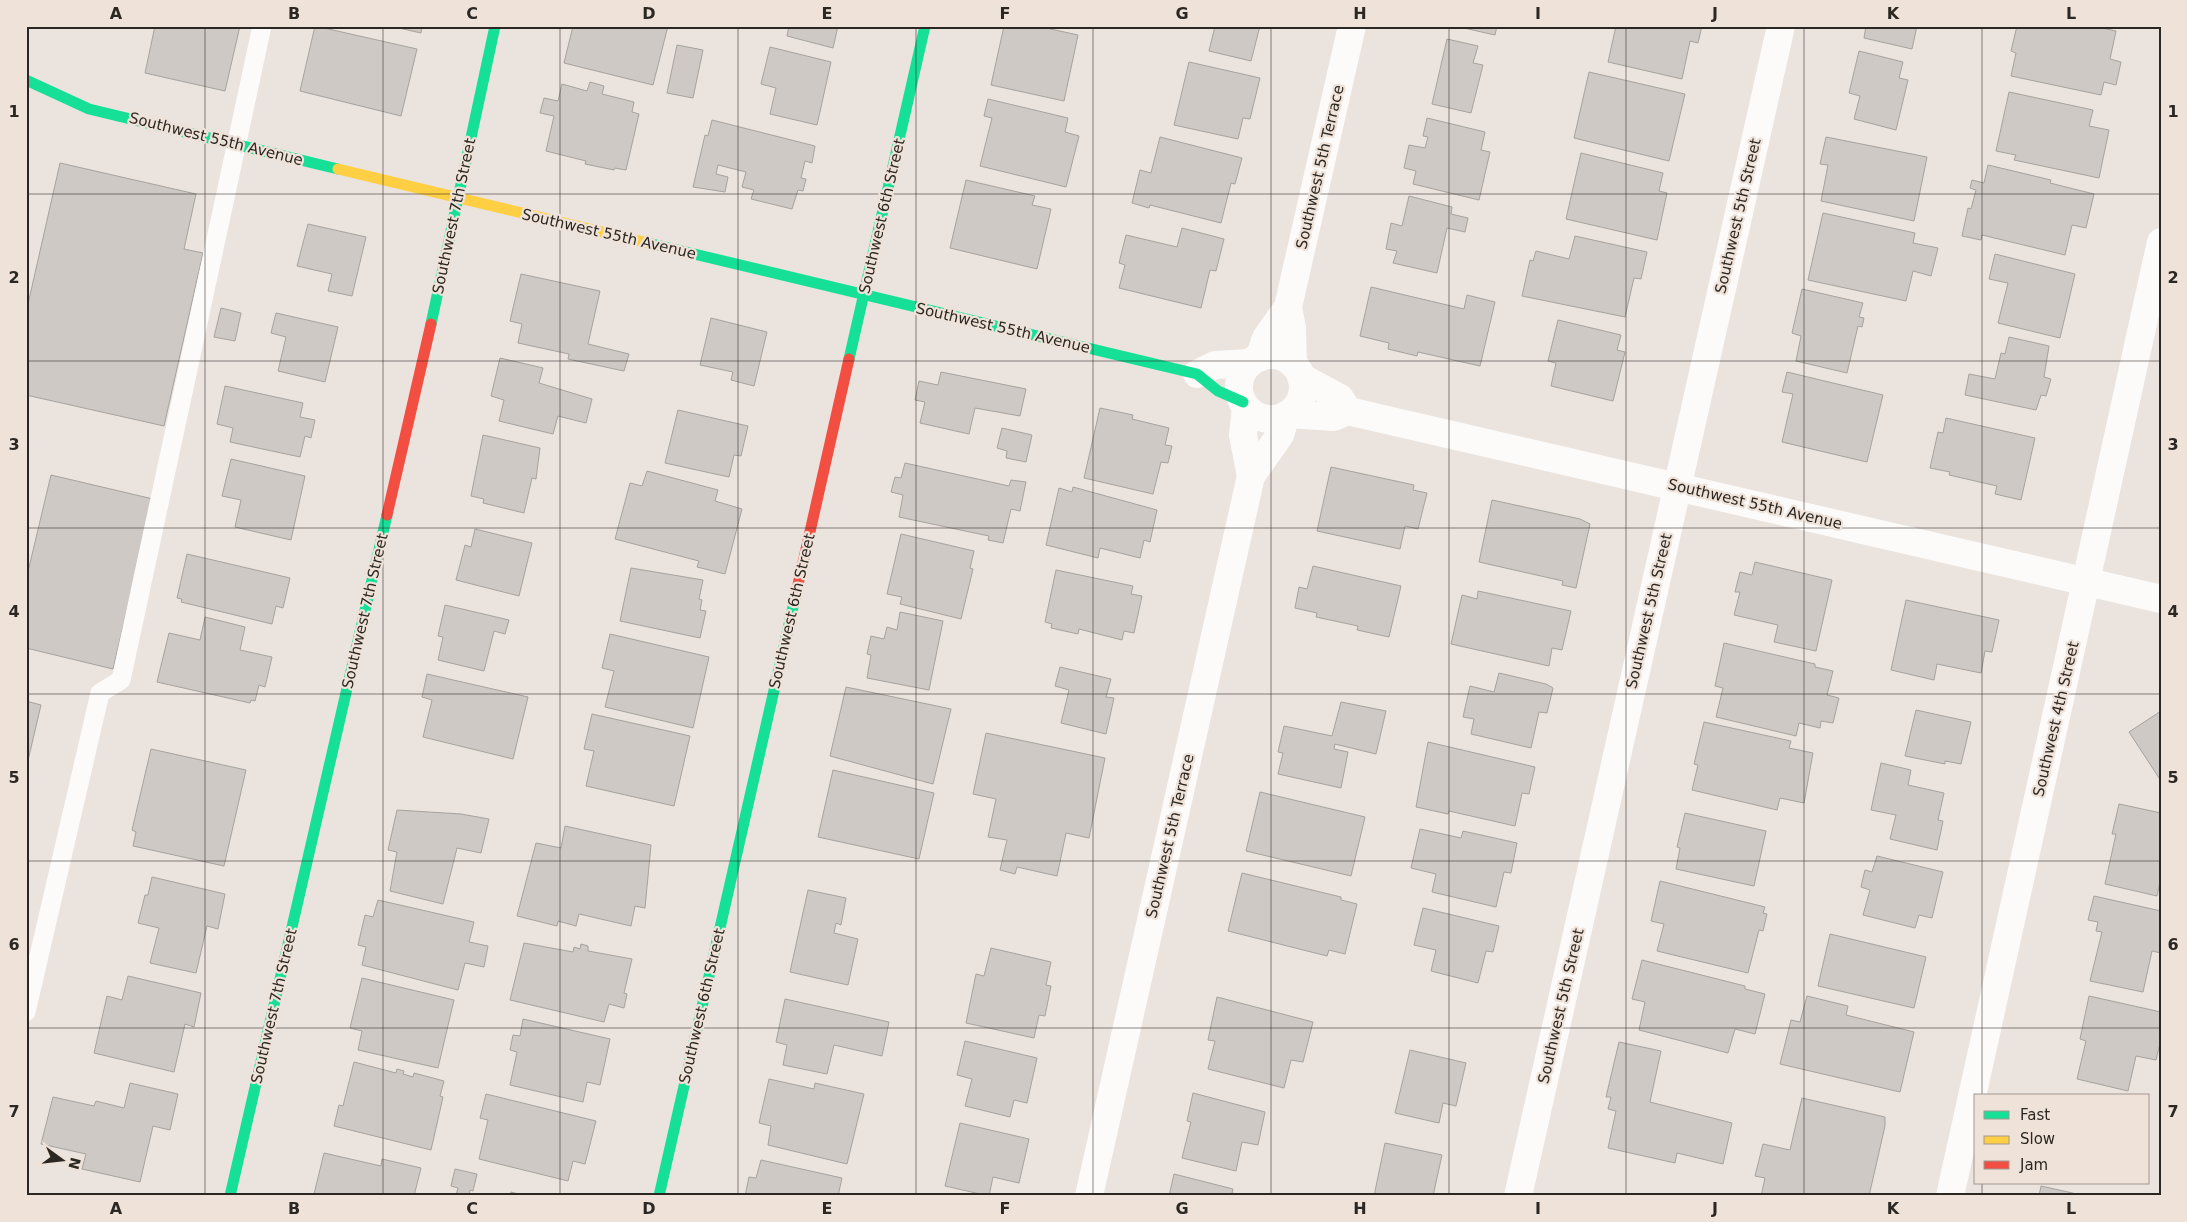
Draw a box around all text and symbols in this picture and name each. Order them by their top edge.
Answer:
text: A [110,4,123,23]
text: B [288,4,300,23]
text: C [466,4,478,23]
text: D [642,4,656,23]
text: E [822,4,832,23]
text: F [1000,4,1010,23]
text: G [1175,4,1189,23]
text: H [1353,4,1367,23]
text: I [1535,4,1541,23]
text: J [1711,4,1718,23]
text: K [1887,4,1900,23]
text: L [2066,4,2076,23]
street label: Southwest 5th Terrace [1292,83,1348,251]
text: 1 [8,102,20,121]
text: 1 [2167,102,2179,121]
street label: Southwest 55th Avenue [127,109,305,169]
street label: Southwest 7th Street [429,136,479,296]
street label: Southwest 6th Street [855,136,909,295]
street label: Southwest 5th Street [1711,136,1765,295]
street label: Southwest 55th Avenue [520,205,698,263]
text: 2 [8,268,20,287]
text: 2 [2167,268,2179,287]
street label: Southwest 55th Avenue [914,299,1092,357]
text: 3 [8,435,20,454]
text: 3 [2167,435,2179,454]
street label: Southwest 55th Avenue [1666,475,1844,533]
street label: Southwest 7th Street [338,531,392,690]
street label: Southwest 6th Street [765,531,819,690]
street label: Southwest 5th Street [1622,531,1676,690]
text: 4 [8,602,20,621]
text: 4 [2167,602,2179,621]
street label: Southwest 4th Street [2029,639,2083,798]
street label: Southwest 5th Terrace [1142,752,1198,920]
text: 5 [8,768,20,787]
text: 5 [2167,768,2179,787]
street label: Southwest 7th Street [247,926,301,1085]
street label: Southwest 6th Street [675,926,729,1085]
street label: Southwest 5th Street [1534,926,1588,1085]
text: 6 [8,935,20,954]
text: 6 [2167,935,2179,954]
legend [1974,1094,2150,1184]
text: 7 [8,1102,20,1121]
text: 7 [2167,1102,2179,1121]
text: Fast [2020,1106,2050,1124]
text: Slow [2020,1130,2055,1148]
north arrow [38,1134,88,1184]
text: N [65,1156,84,1171]
text: Jam [2019,1156,2048,1174]
text: A [110,1199,123,1218]
text: B [288,1199,300,1218]
text: C [466,1199,478,1218]
text: D [642,1199,656,1218]
text: E [822,1199,832,1218]
text: F [1000,1199,1010,1218]
text: G [1175,1199,1189,1218]
text: H [1353,1199,1367,1218]
text: I [1535,1199,1541,1218]
text: J [1711,1199,1718,1218]
text: K [1887,1199,1900,1218]
text: L [2066,1199,2076,1218]

